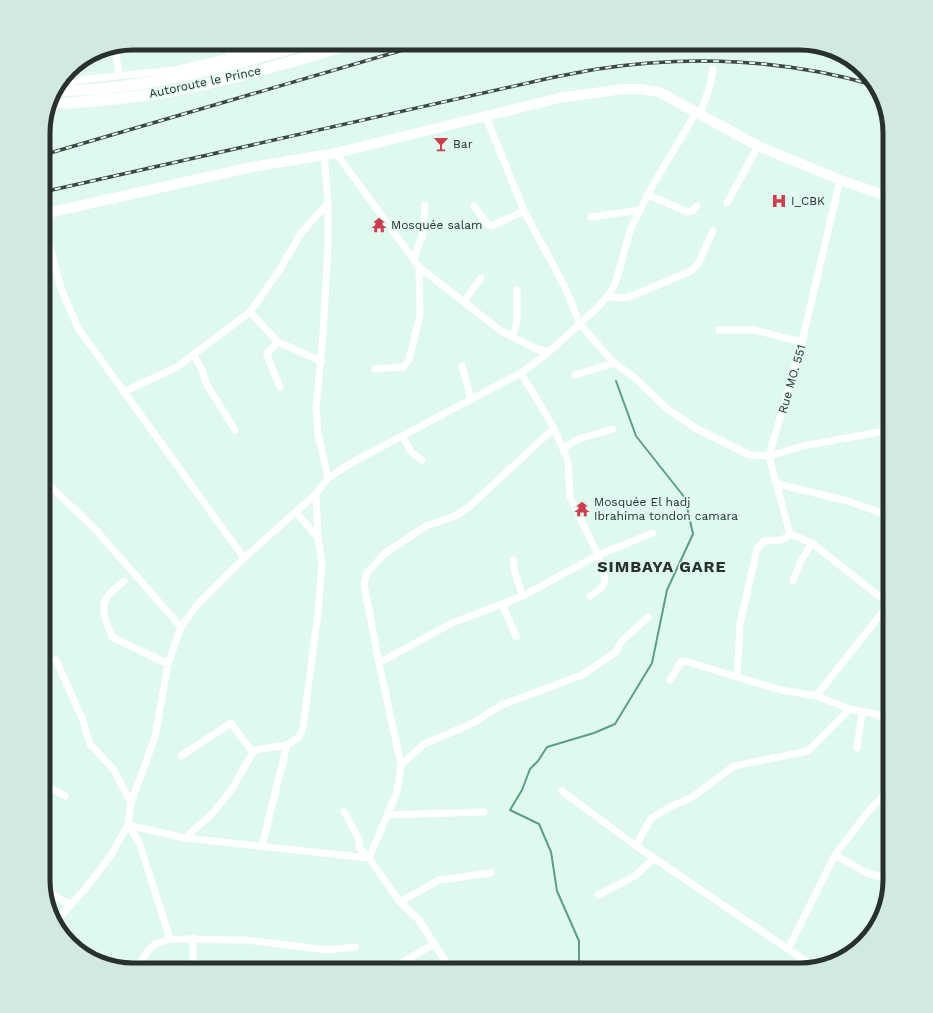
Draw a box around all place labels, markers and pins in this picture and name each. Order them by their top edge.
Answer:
bar icon: Bar [432,135,450,153]
place label: Bar [453,137,473,151]
hospital icon: I_CBK [770,192,788,210]
place label: I_CBK [791,194,825,208]
temple icon: Mosquée salam [370,216,388,234]
place label: Mosquée salam [391,218,483,232]
place label: Mosquée El hadj Ibrahima tondon camara [594,495,738,523]
temple icon: Mosquée El hadj Ibrahima tondon camara [573,500,591,518]

